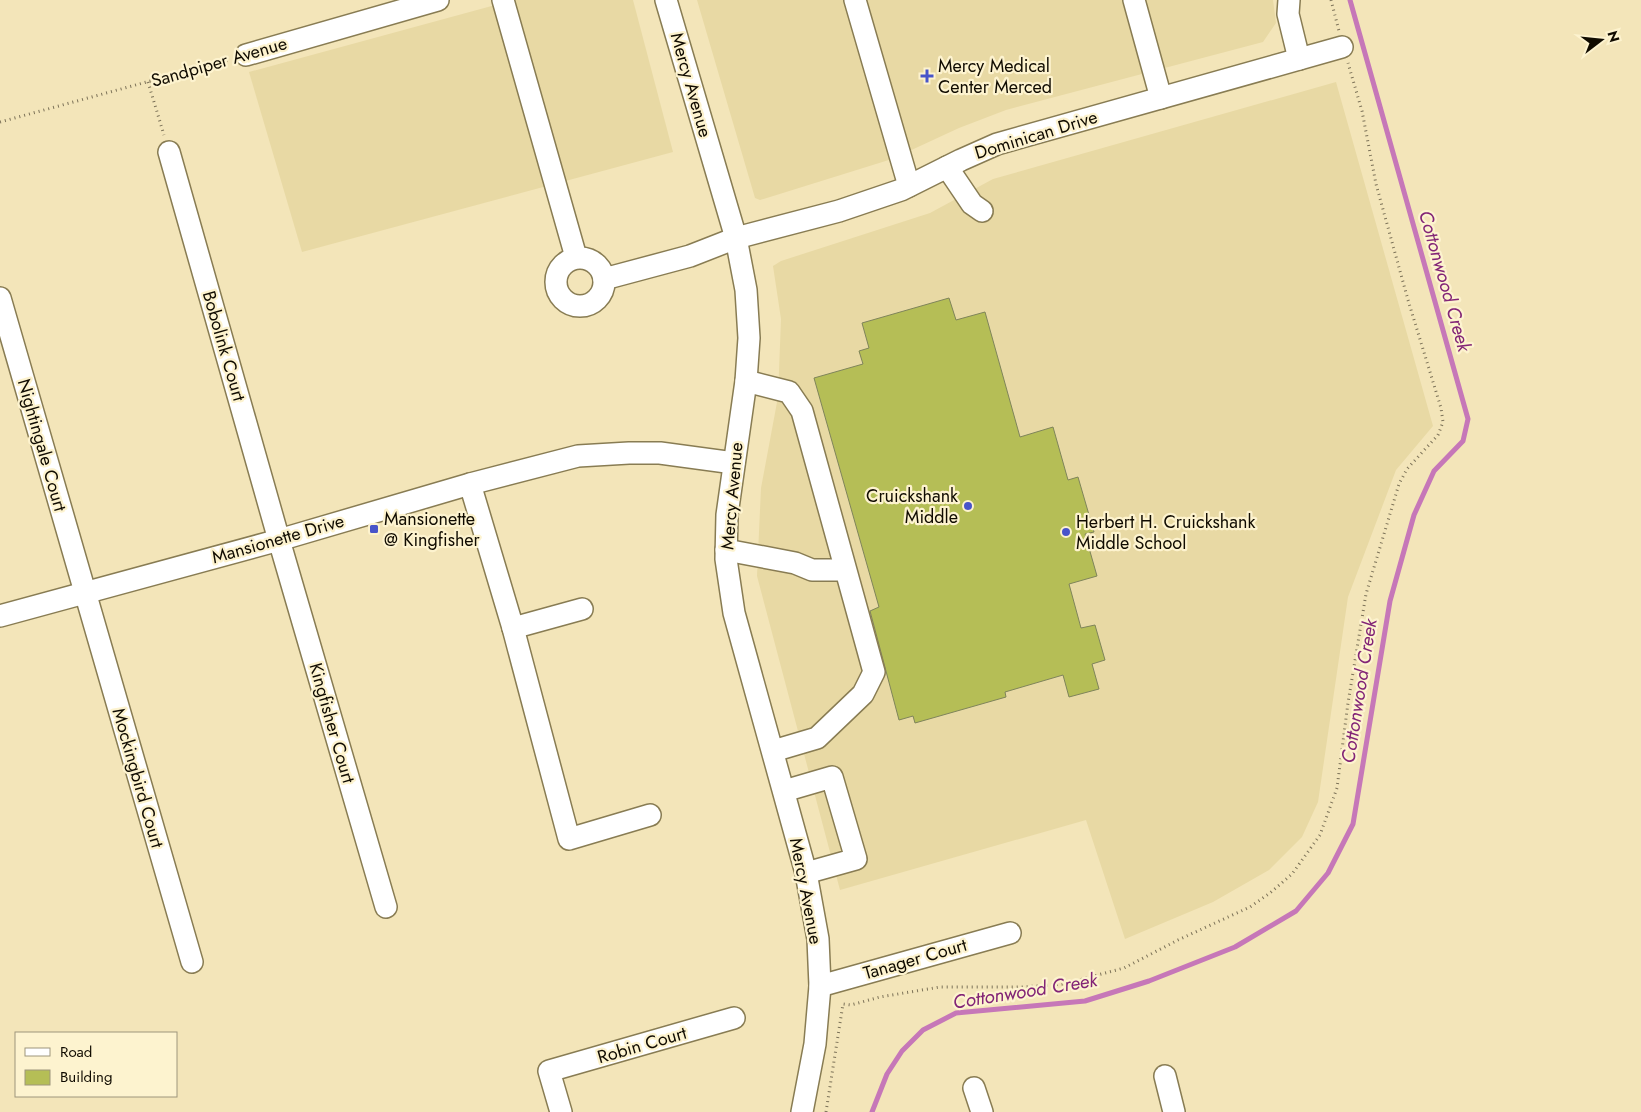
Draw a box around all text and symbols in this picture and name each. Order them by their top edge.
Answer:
north arrow [1576,15,1626,65]
text: N [1602,28,1625,45]
street label: Sandpiper Avenue [148,30,290,94]
street label: Mercy Avenue [664,30,718,140]
place label: Mercy Medical Center Merced [938,53,1052,100]
marker: Mercy Medical Center Merced [920,69,934,83]
street label: Dominican Drive [971,104,1101,166]
water label: Cottonwood Creek [1412,207,1478,356]
street label: Bobolink Court [196,288,252,405]
street label: Nightingale Court [11,376,74,515]
street label: Mercy Avenue [714,441,750,551]
place label: Cruickshank Middle [866,483,958,530]
marker: Cruickshank Middle [962,500,974,512]
place label: Mansionette @ Kingfisher [384,506,481,553]
street label: Mansionette Drive [209,508,347,570]
place label: Herbert H. Cruickshank Middle School [1076,509,1255,556]
marker: Mansionette @ Kingfisher [368,523,380,535]
marker: Herbert H. Cruickshank Middle School [1060,526,1072,538]
water label: Cottonwood Creek [1334,616,1384,765]
street label: Kingfisher Court [302,660,362,787]
street label: Mockingbird Court [106,705,171,852]
street label: Mercy Avenue [783,836,829,946]
street label: Tanager Court [860,932,970,986]
water label: Cottonwood Creek [951,966,1100,1016]
street label: Robin Court [594,1020,690,1070]
legend [15,1032,178,1097]
text: Road [60,1041,92,1063]
text: Building [60,1066,112,1088]

